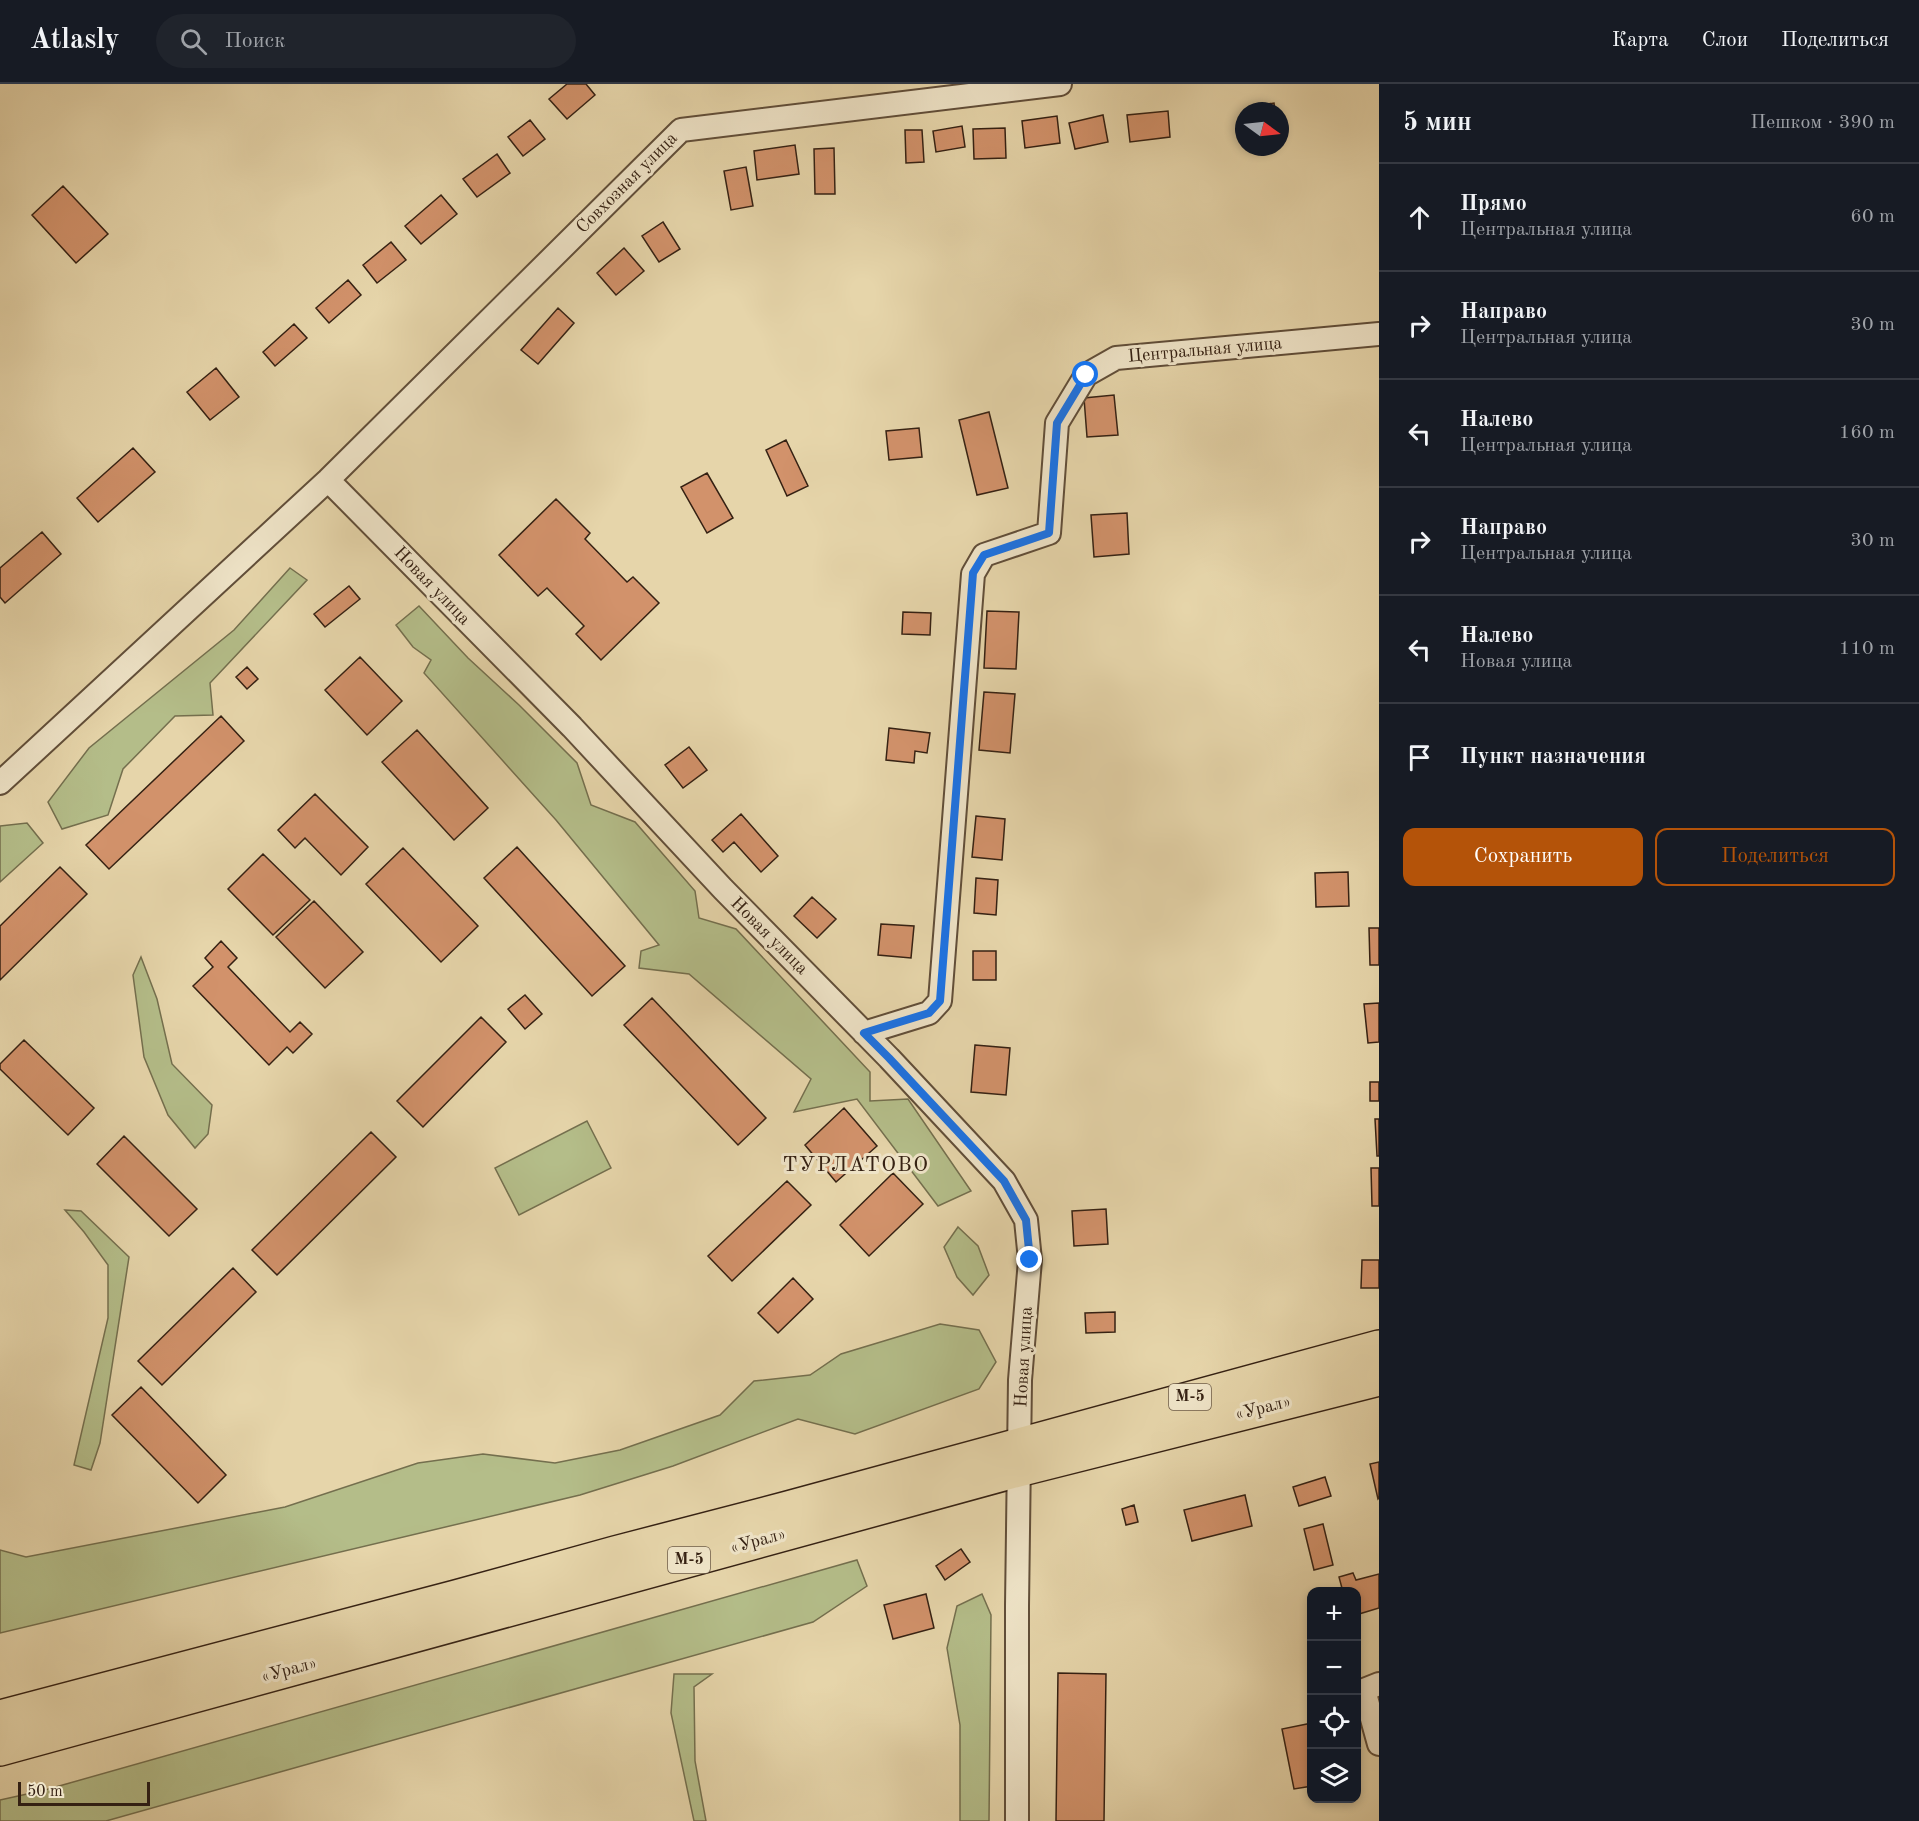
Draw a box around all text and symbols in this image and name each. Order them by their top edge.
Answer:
search box [156,14,576,68]
icon: search [177,25,210,58]
text: Atlasly [30,27,120,55]
text: Поиск [225,30,285,52]
text: Карта [1612,30,1669,51]
text: Слои [1702,30,1748,51]
text: Поделиться [1781,30,1889,51]
north arrow [1235,102,1289,156]
text: 5 мин [1403,110,1472,136]
text: Пешком · 390 m [1750,113,1895,133]
street label: Совхозная улица [573,129,681,237]
text: Прямо [1460,193,1527,215]
icon: ahead [1403,201,1436,234]
text: 60 m [1850,207,1895,227]
text: Центральная улица [1460,220,1632,240]
text: Направо [1460,301,1547,323]
icon: right [1403,309,1436,342]
text: 30 m [1850,315,1895,335]
text: Центральная улица [1460,328,1632,348]
street label: Центральная улица [1127,334,1283,366]
route start [1072,361,1098,387]
text: Налево [1460,409,1533,431]
icon: left [1403,417,1436,450]
text: 160 m [1839,423,1895,443]
text: Центральная улица [1460,436,1632,456]
text: Направо [1460,517,1547,539]
icon: right [1403,525,1436,558]
text: 30 m [1850,531,1895,551]
street label: Новая улица [390,543,474,629]
text: Центральная улица [1460,544,1632,564]
text: Налево [1460,625,1533,647]
icon: left [1403,633,1436,666]
text: 110 m [1839,639,1895,659]
text: Новая улица [1460,652,1572,672]
icon: arrive [1403,741,1436,774]
text: Пункт назначения [1460,746,1646,768]
button: Сохранить [1403,828,1643,886]
button: Поделиться [1655,828,1895,886]
street label: Новая улица [727,894,811,978]
district label: ТУРЛАТОВО [782,1155,930,1176]
route end [1016,1246,1042,1272]
street label: Новая улица [1012,1306,1036,1408]
road number: М-5 [1169,1384,1211,1410]
street label: «Урал» [1233,1392,1293,1424]
street label: «Урал» [728,1525,788,1557]
road number: М-5 [668,1547,710,1573]
map controls [1307,1587,1361,1803]
button: + [1307,1587,1361,1641]
button: − [1307,1641,1361,1695]
street label: «Урал» [259,1654,319,1686]
button: locate [1307,1695,1361,1749]
button: layers [1307,1749,1361,1803]
scale bar [18,1779,150,1806]
text: 50 m [27,1784,63,1800]

